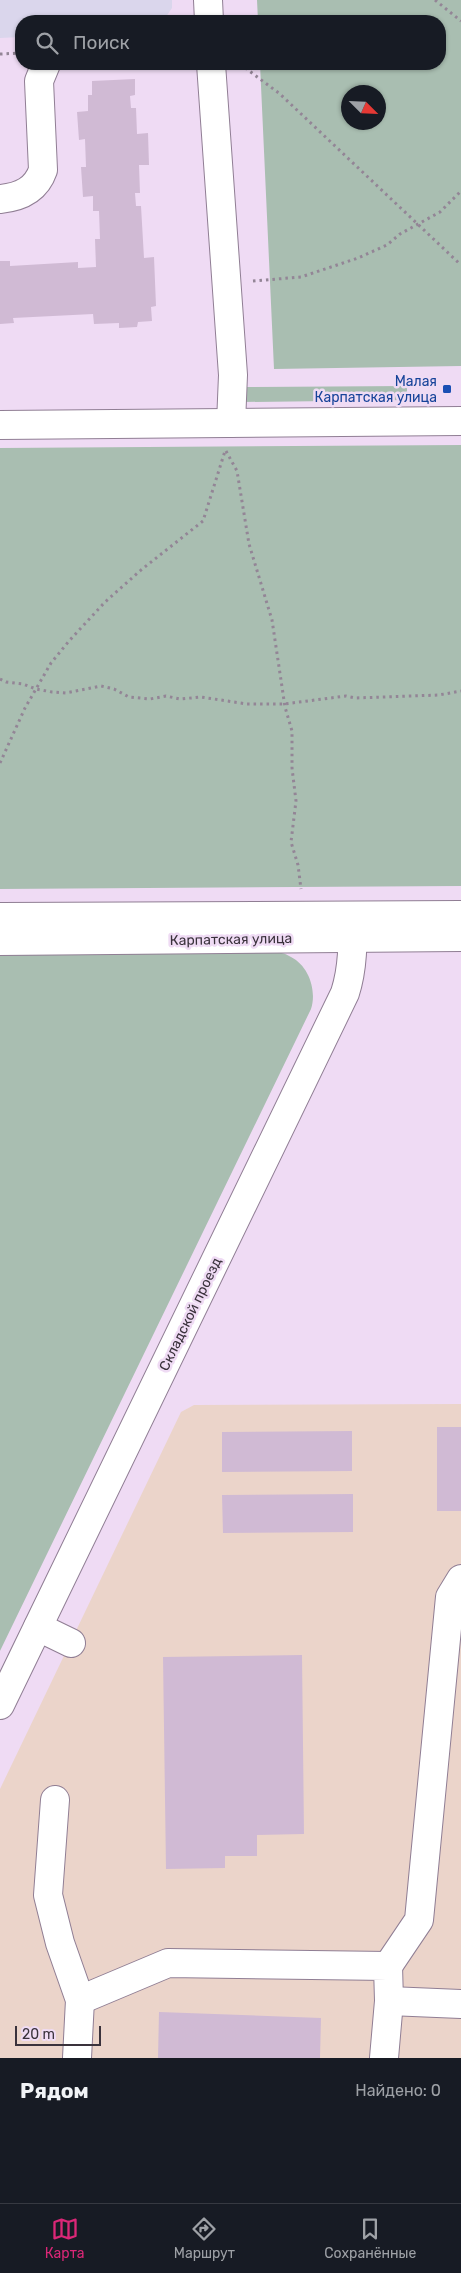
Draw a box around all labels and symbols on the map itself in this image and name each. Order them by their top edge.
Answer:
north arrow [341,85,386,130]
place label: Малая Карпатская улица [314,373,437,406]
marker: Малая Карпатская улица [441,383,453,395]
street label: Карпатская улица [170,930,292,949]
street label: Складской проезд [156,1255,225,1374]
scale bar [15,2023,101,2046]

